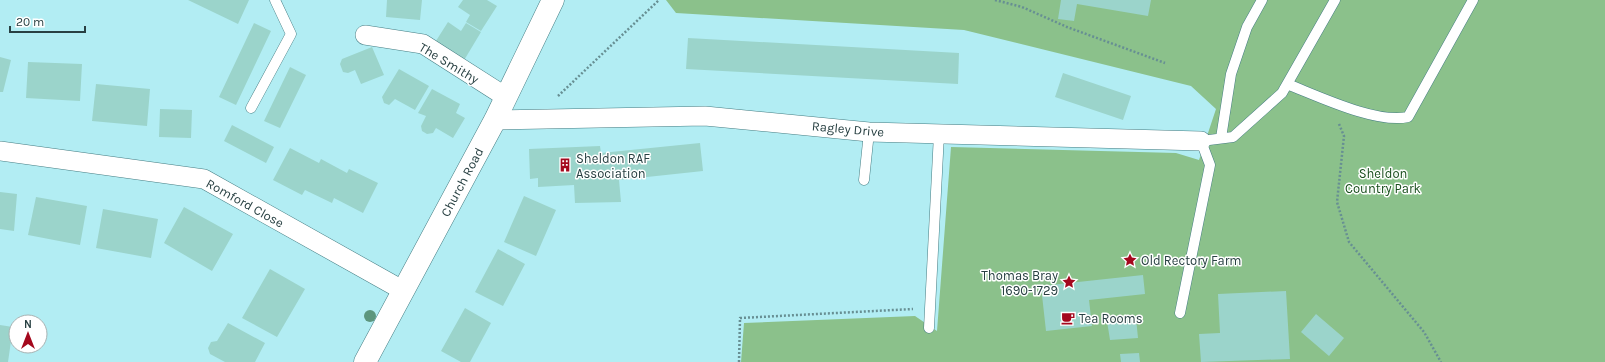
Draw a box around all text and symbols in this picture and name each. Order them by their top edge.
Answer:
scale bar [10,8,85,34]
text: 20 m [16,15,44,29]
street label: The Smithy [417,39,481,87]
street label: Ragley Drive [811,118,885,140]
street label: Church Road [438,145,486,219]
place label: Sheldon RAF Association [576,151,650,181]
building icon: Sheldon RAF Association [557,157,573,173]
park label: Sheldon Country Park [1345,166,1421,196]
street label: Romford Close [204,175,287,231]
place icon: Old Rectory Farm [1122,252,1138,268]
place label: Old Rectory Farm [1141,253,1242,268]
place label: Thomas Bray 1690-1729 [981,268,1058,298]
place icon: Thomas Bray 1690-1729 [1061,274,1077,290]
cafe icon: Tea Rooms [1060,310,1076,326]
place label: Tea Rooms [1079,311,1143,326]
north arrow [8,314,48,354]
text: N [24,318,32,331]

